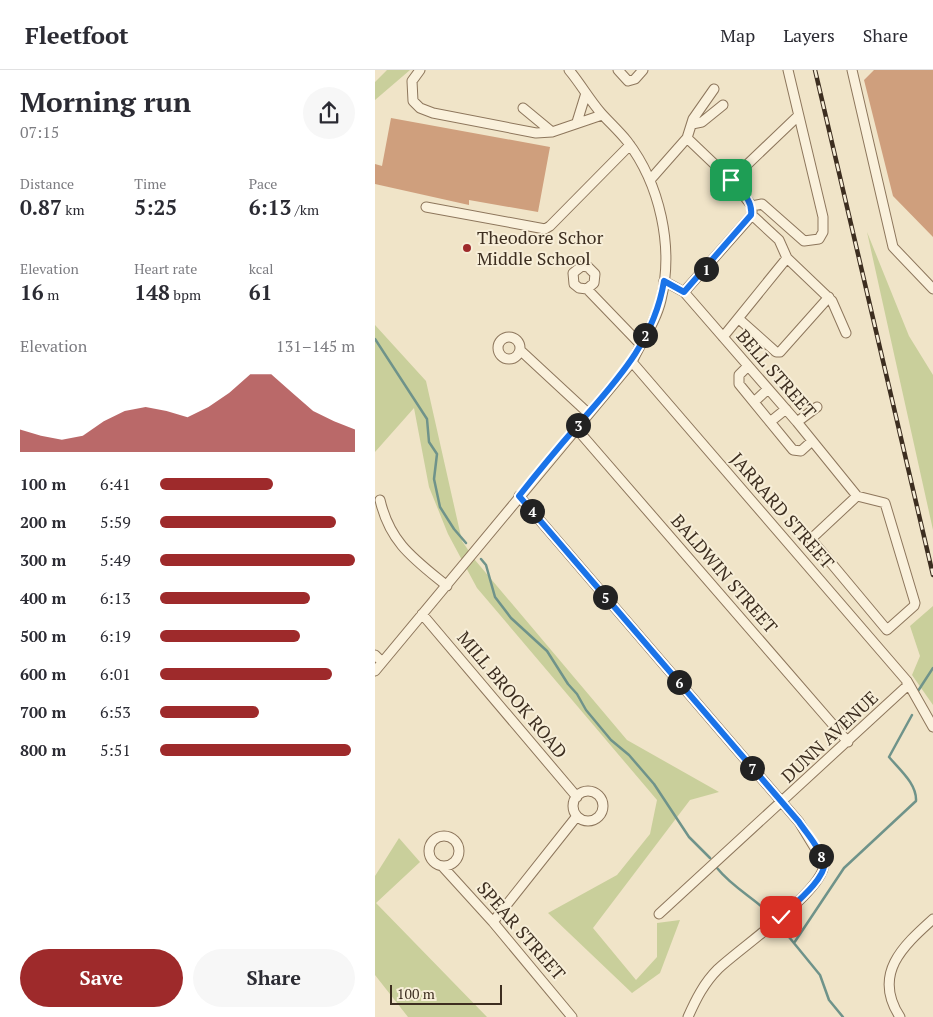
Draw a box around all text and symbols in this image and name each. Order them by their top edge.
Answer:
text: Fleetfoot [25,19,129,51]
text: Map [720,23,755,47]
text: Layers [783,23,835,47]
text: Share [863,23,908,47]
text: Morning run [20,83,191,120]
button: share [303,87,355,139]
text: 07:15 [20,121,59,143]
pin [710,159,752,201]
icon: arrive [717,166,745,194]
text: Distance [20,174,74,193]
text: Time [134,174,166,193]
text: Pace [249,174,277,193]
text: 0.87 [20,193,62,221]
text: 5:25 [134,193,177,221]
text: 6:13 [249,193,291,221]
text: km [62,200,85,219]
text: /km [291,200,319,219]
place label: Theodore Schor Middle School [477,225,604,270]
marker: Theodore Schor Middle School [461,242,473,254]
pin: 1 [693,256,719,282]
text: Elevation [20,259,79,278]
text: Heart rate [134,259,197,278]
text: kcal [249,259,274,278]
text: 1 [703,260,710,279]
text: 16 [20,278,44,306]
text: 148 [134,278,170,306]
text: 61 [249,278,272,306]
text: m [44,285,59,304]
text: bpm [170,285,201,304]
pin: 2 [633,322,657,348]
street label: BELL STREET [732,324,822,423]
text: 2 [642,326,649,345]
text: Elevation [20,335,87,357]
text: 131–145 m [276,335,355,357]
pin: 3 [565,412,591,438]
text: 3 [575,416,582,435]
street label: JARRARD STREET [726,447,840,574]
text: 100 m [20,473,66,495]
text: 6:41 [100,473,131,495]
pin: 4 [519,498,545,524]
text: 4 [529,502,536,521]
street label: BALDWIN STREET [666,509,783,638]
text: 200 m [20,511,66,533]
text: 5:59 [100,511,131,533]
text: 300 m [20,549,66,571]
text: 5:49 [100,549,131,571]
pin: 5 [593,584,617,610]
text: 400 m [20,587,66,609]
text: 6:13 [100,587,131,609]
text: 5 [602,588,609,607]
text: 500 m [20,625,66,647]
text: 6:19 [100,625,131,647]
street label: MILL BROOK ROAD [452,626,573,763]
text: 600 m [20,663,66,685]
text: 6:01 [100,663,131,685]
pin: 6 [667,670,691,694]
text: 6 [676,673,683,692]
street label: DUNN AVENUE [776,685,883,787]
text: 700 m [20,701,66,723]
text: 6:53 [100,701,131,723]
text: 800 m [20,739,66,761]
text: 5:51 [100,739,131,761]
pin: 7 [739,756,765,780]
text: 7 [749,759,756,778]
pin: 8 [809,844,833,868]
text: 8 [818,847,825,866]
street label: SPEAR STREET [472,876,571,985]
pin [760,896,802,938]
icon: check [767,903,795,931]
button: Save [20,949,183,1007]
button: Share [193,949,355,1007]
scale bar [390,982,503,1005]
text: 100 m [397,984,435,1003]

